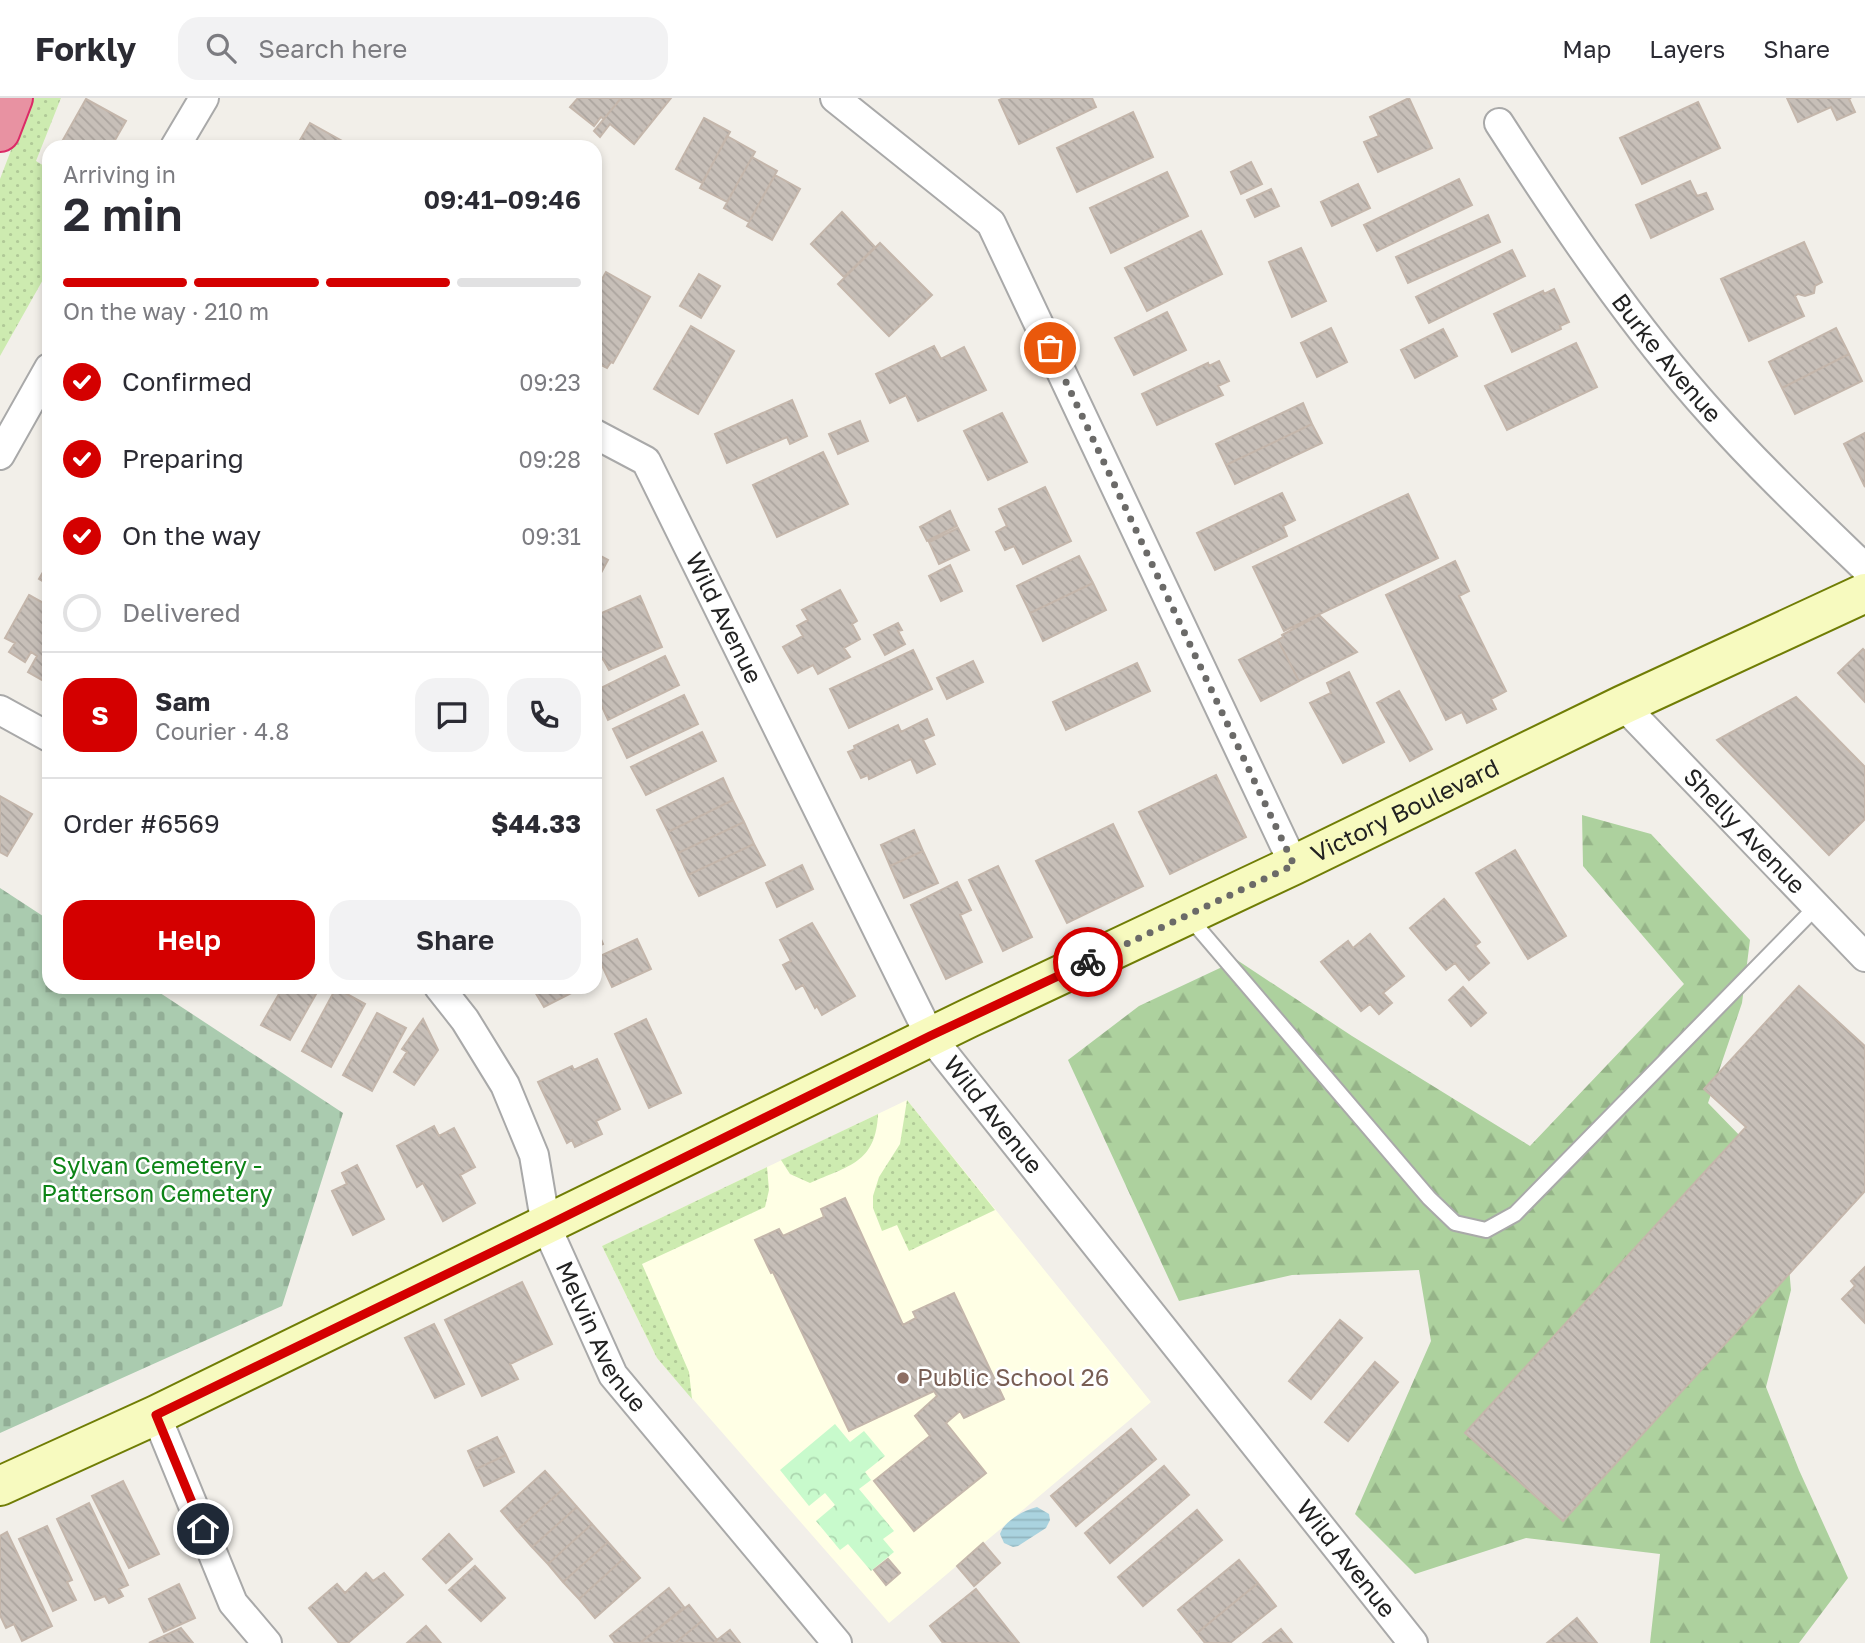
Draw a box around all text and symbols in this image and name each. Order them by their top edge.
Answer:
search box [178,17,668,80]
text: Forkly [35,29,136,68]
icon: search [202,29,240,67]
text: Search here [258,33,407,64]
text: Map [1562,34,1611,63]
text: Layers [1649,34,1725,63]
text: Share [1763,34,1830,63]
text: Arriving in [63,160,176,188]
text: 09:41–09:46 [423,184,581,215]
text: 2 min [63,186,183,241]
street label: Burke Avenue [1607,287,1728,428]
text: On the way · 210 m [63,297,269,325]
pin [1020,318,1080,378]
icon: bag [1031,329,1069,367]
icon: check [63,363,101,401]
text: Confirmed [122,366,252,397]
text: 09:23 [519,368,581,396]
icon: check [63,440,101,478]
text: Preparing [122,443,244,474]
text: 09:28 [519,445,581,473]
icon: check [63,517,101,555]
text: On the way [122,520,261,551]
text: 09:31 [521,522,581,550]
street label: Wild Avenue [680,547,770,688]
text: Delivered [122,597,241,628]
button: chat [415,678,489,752]
button: phone [507,678,581,752]
text: Sam [155,686,210,717]
text: S [91,700,109,731]
text: Courier · 4.8 [155,717,289,745]
street label: Victory Boulevard [1306,752,1503,868]
street label: Shelly Avenue [1678,761,1812,899]
text: Order #6569 [63,808,220,839]
text: $44.33 [491,808,581,839]
button: Help [63,900,315,980]
button: Share [329,900,581,980]
courier [1053,927,1123,997]
icon: bike [1069,943,1107,981]
street label: Wild Avenue [938,1049,1050,1179]
park label: Sylvan Cemetery - Patterson Cemetery [41,1150,273,1207]
street label: Melvin Avenue [551,1256,654,1417]
place label: Public School 26 [917,1362,1109,1391]
marker: Public School 26 [895,1370,911,1386]
street label: Wild Avenue [1291,1493,1403,1623]
pin [173,1499,233,1559]
icon: home [184,1510,222,1548]

